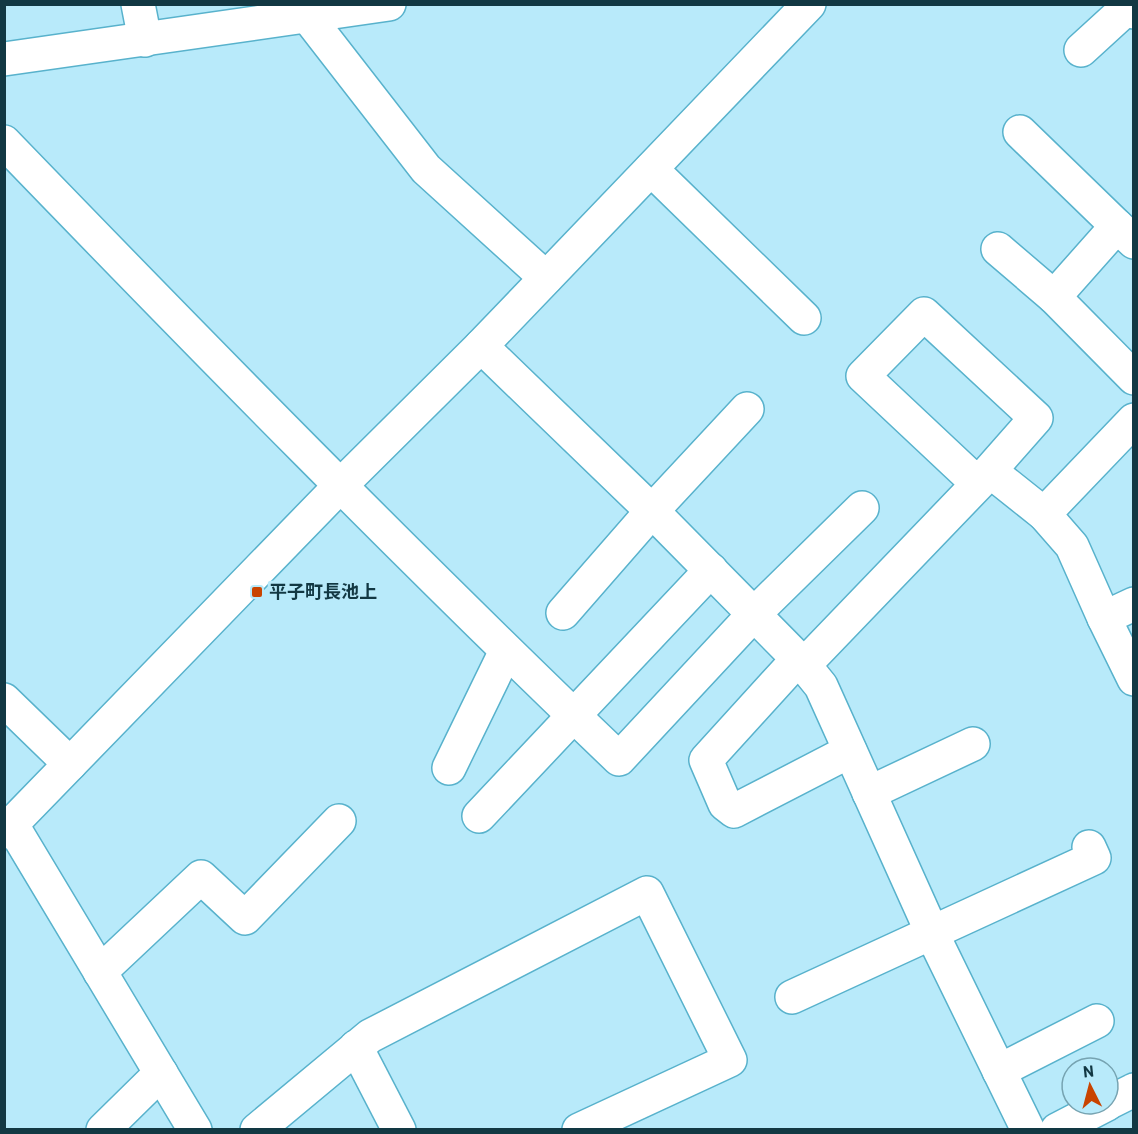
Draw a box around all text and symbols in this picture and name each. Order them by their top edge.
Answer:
place label: 平子町長池上 [269,580,377,602]
marker: 平子町長池上 [250,585,264,599]
north arrow [1060,1056,1120,1116]
text: N [1082,1061,1095,1081]

